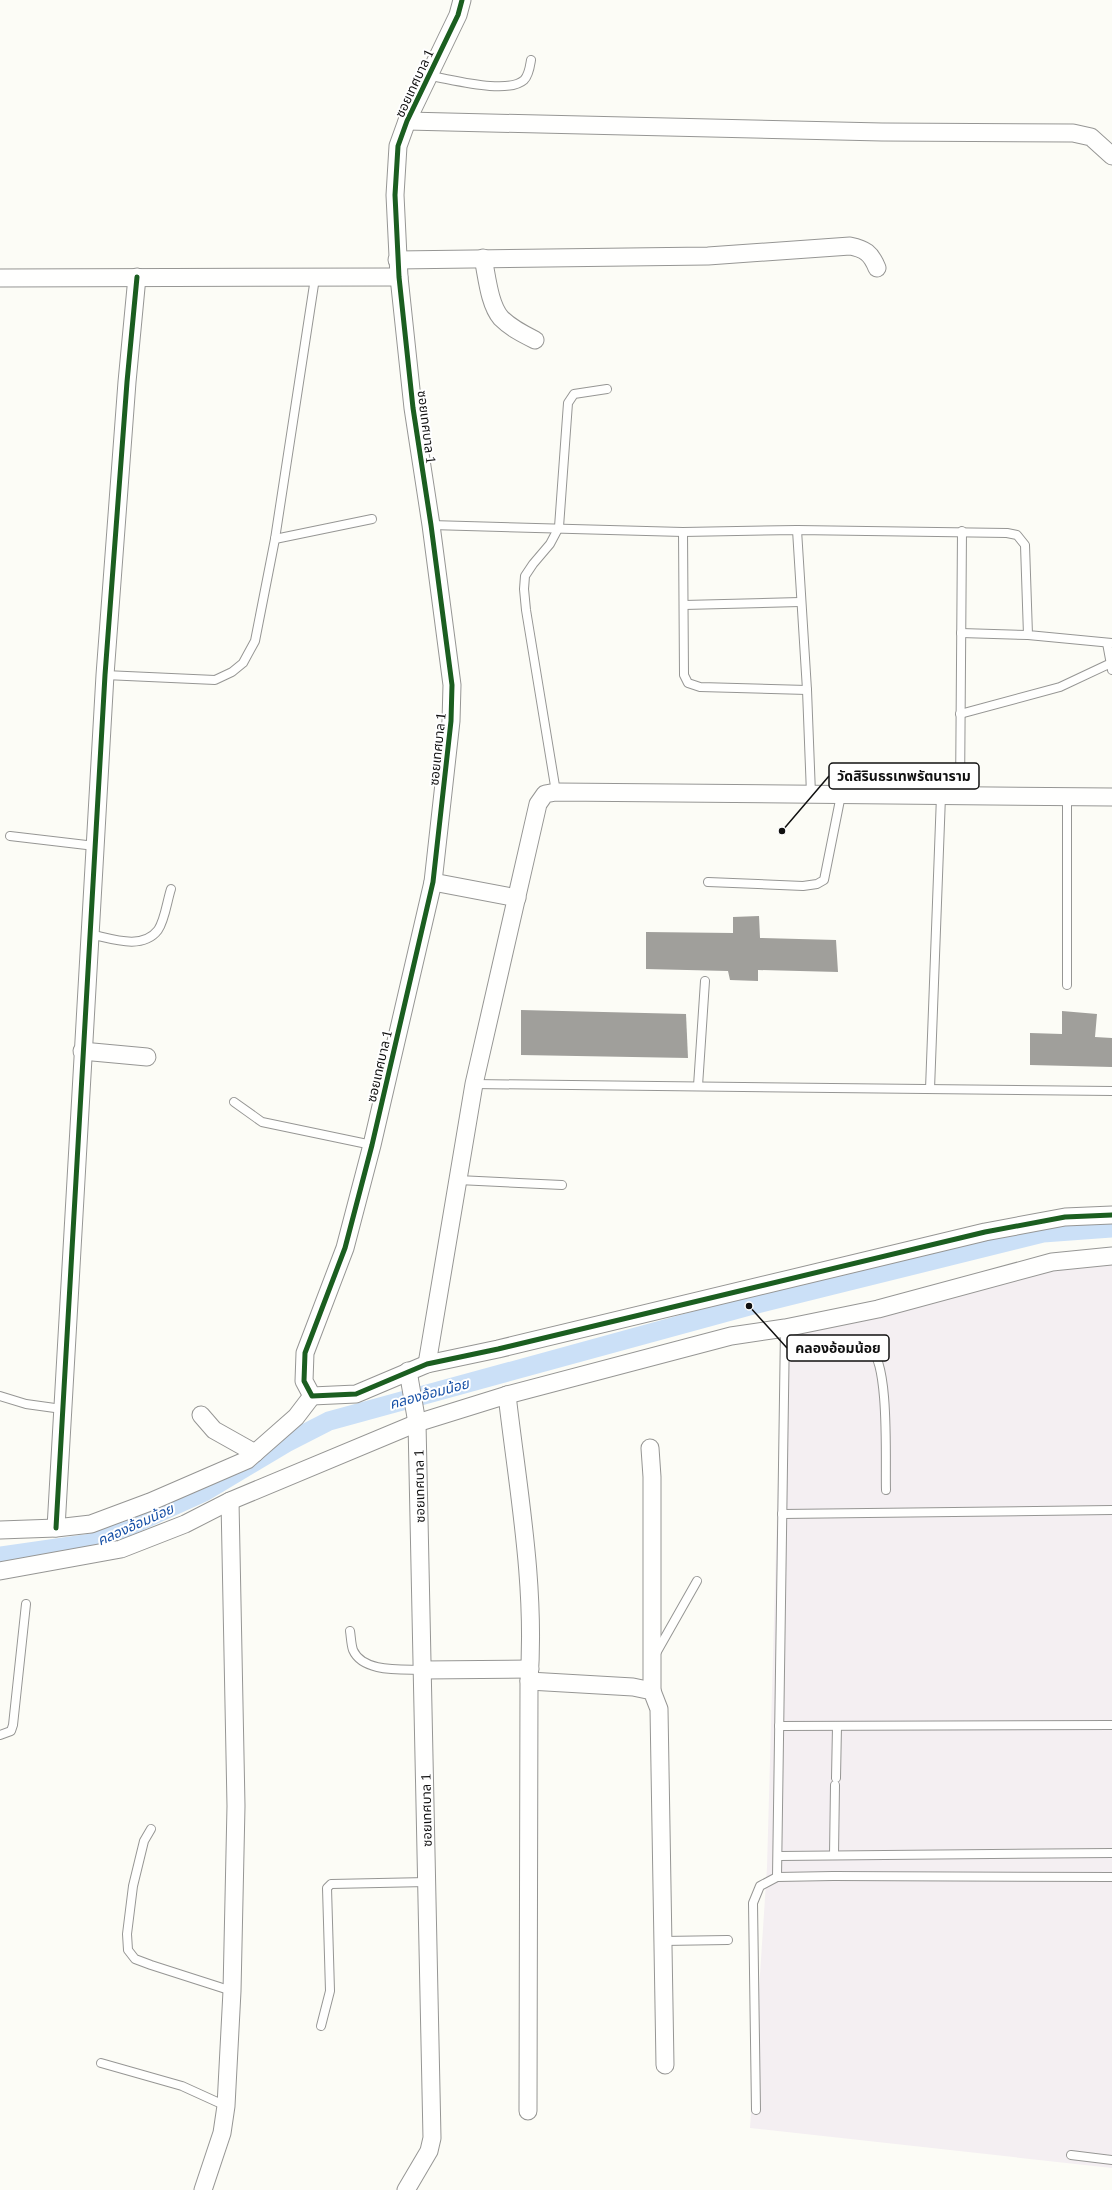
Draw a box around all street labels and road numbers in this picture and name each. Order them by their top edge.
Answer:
street label: ซอยเทศบาล 1 [390,46,438,120]
street label: ซอยเทศบาล 1 [414,389,440,465]
street label: ซอยเทศบาล 1 [424,711,450,787]
street label: ซอยเทศบาล 1 [362,1028,396,1104]
street label: ซอยเทศบาล 1 [409,1449,429,1523]
street label: ซอยเทศบาล 1 [416,1773,436,1847]

